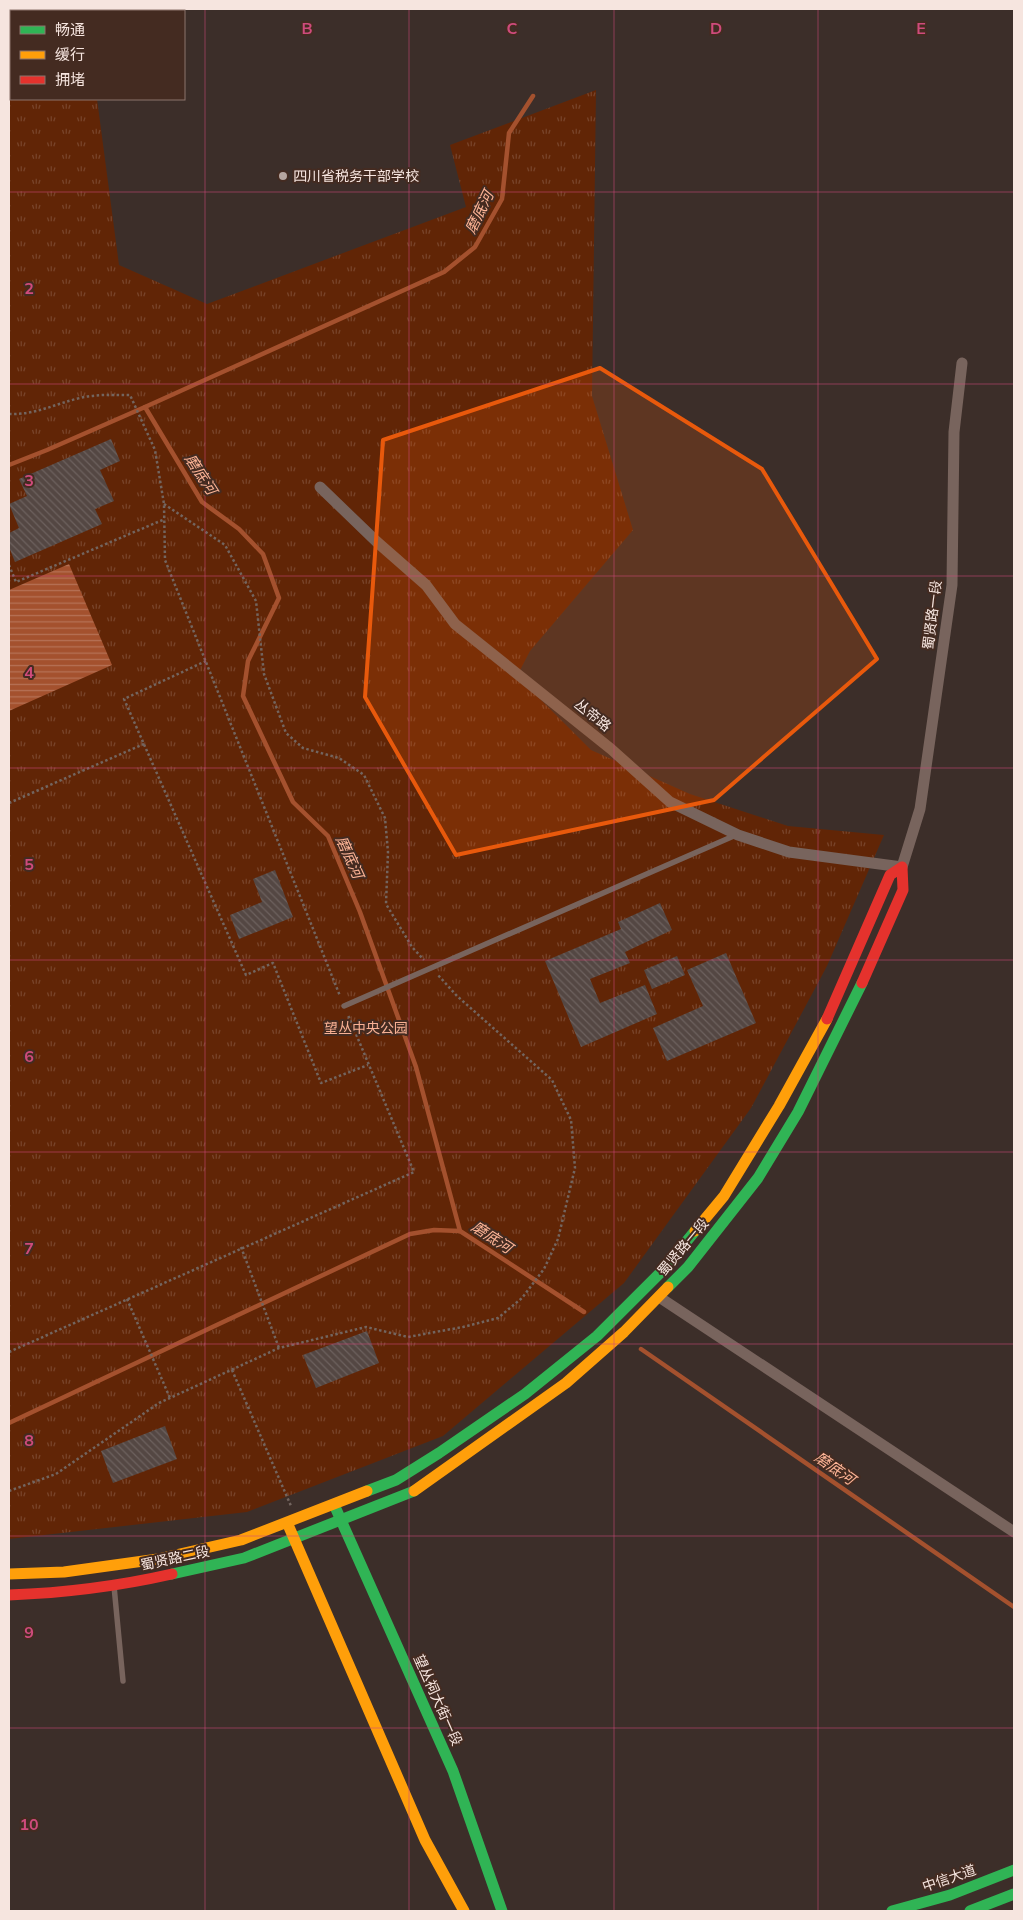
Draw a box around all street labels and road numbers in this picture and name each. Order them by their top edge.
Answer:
street label: 蜀贤路一段 [919,579,945,651]
street label: 丛帝路 [571,695,615,735]
street label: 蜀贤路一段 [654,1214,712,1280]
street label: 蜀贤路二段 [139,1542,211,1574]
street label: 望丛祠大街一段 [410,1652,466,1748]
street label: 中信大道 [920,1860,978,1896]

